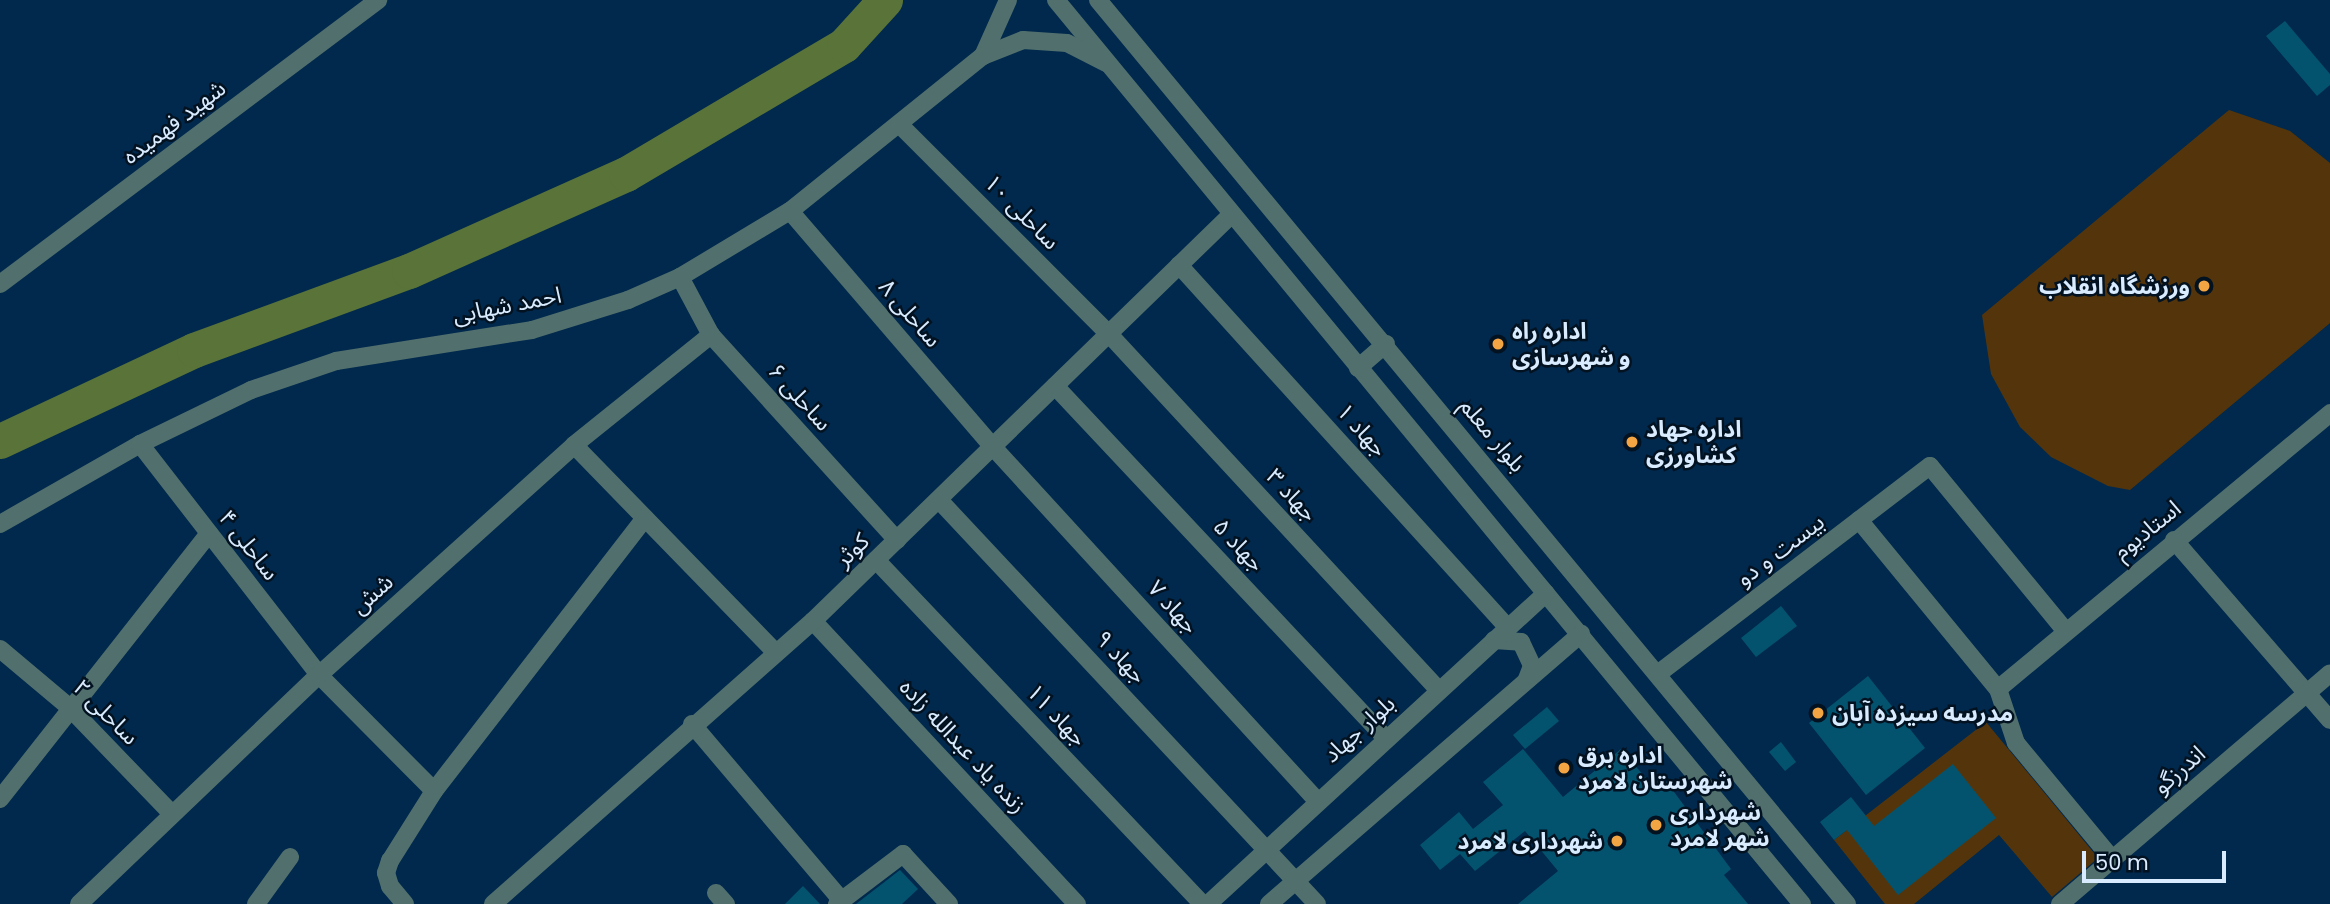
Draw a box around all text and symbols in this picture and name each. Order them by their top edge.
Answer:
street label: شهید فهمیده [117,74,231,170]
street label: ساحلی ۱۰ [979,169,1065,255]
place label: ورزشگاه انقلاب [2039,272,2190,300]
street label: ساحلی ۸ [873,273,947,353]
marker: ورزشگاه انقلاب [2196,278,2212,294]
street label: احمد شهابی [450,281,564,329]
place label: اداره راه و شهرسازی [1512,317,1630,371]
marker: اداره راه و شهرسازی [1490,336,1506,352]
street label: ساحلی ۶ [763,358,837,436]
street label: بلوار معلم [1454,392,1532,478]
street label: جهاد ۱ [1331,398,1393,462]
place label: اداره جهاد کشاورزی [1646,415,1741,469]
marker: اداره جهاد کشاورزی [1624,434,1640,450]
street label: جهاد ۳ [1261,463,1323,527]
street label: استادیوم [2108,495,2186,565]
street label: ساحلی ۴ [213,504,285,586]
street label: بیست و دو [1730,508,1830,592]
street label: جهاد ۵ [1208,513,1270,577]
street label: کوثر [829,527,875,573]
street label: شش [345,568,399,620]
street label: جهاد ۷ [1142,575,1204,639]
street label: جهاد ۹ [1090,625,1152,689]
street label: ساحلی ۲ [67,673,145,751]
street label: زنده یاد عبدالله زاده [894,673,1032,819]
street label: جهاد ۱۱ [1021,678,1093,752]
street label: بلوار جهاد [1317,690,1401,768]
place label: مدرسه سیزده آبان [1832,699,2013,727]
marker: مدرسه سیزده آبان [1810,705,1826,721]
street label: اندرزگو [2147,740,2211,800]
place label: اداره برق شهرستان لامرد [1578,741,1733,795]
marker: اداره برق شهرستان لامرد [1556,760,1572,776]
place label: شهرداری شهر لامرد [1670,798,1770,852]
marker: شهرداری شهر لامرد [1648,817,1664,833]
place label: شهرداری لامرد [1458,827,1603,855]
marker: شهرداری لامرد [1609,833,1625,849]
scale bar [2085,838,2228,882]
text: 50 m [2095,848,2149,877]

